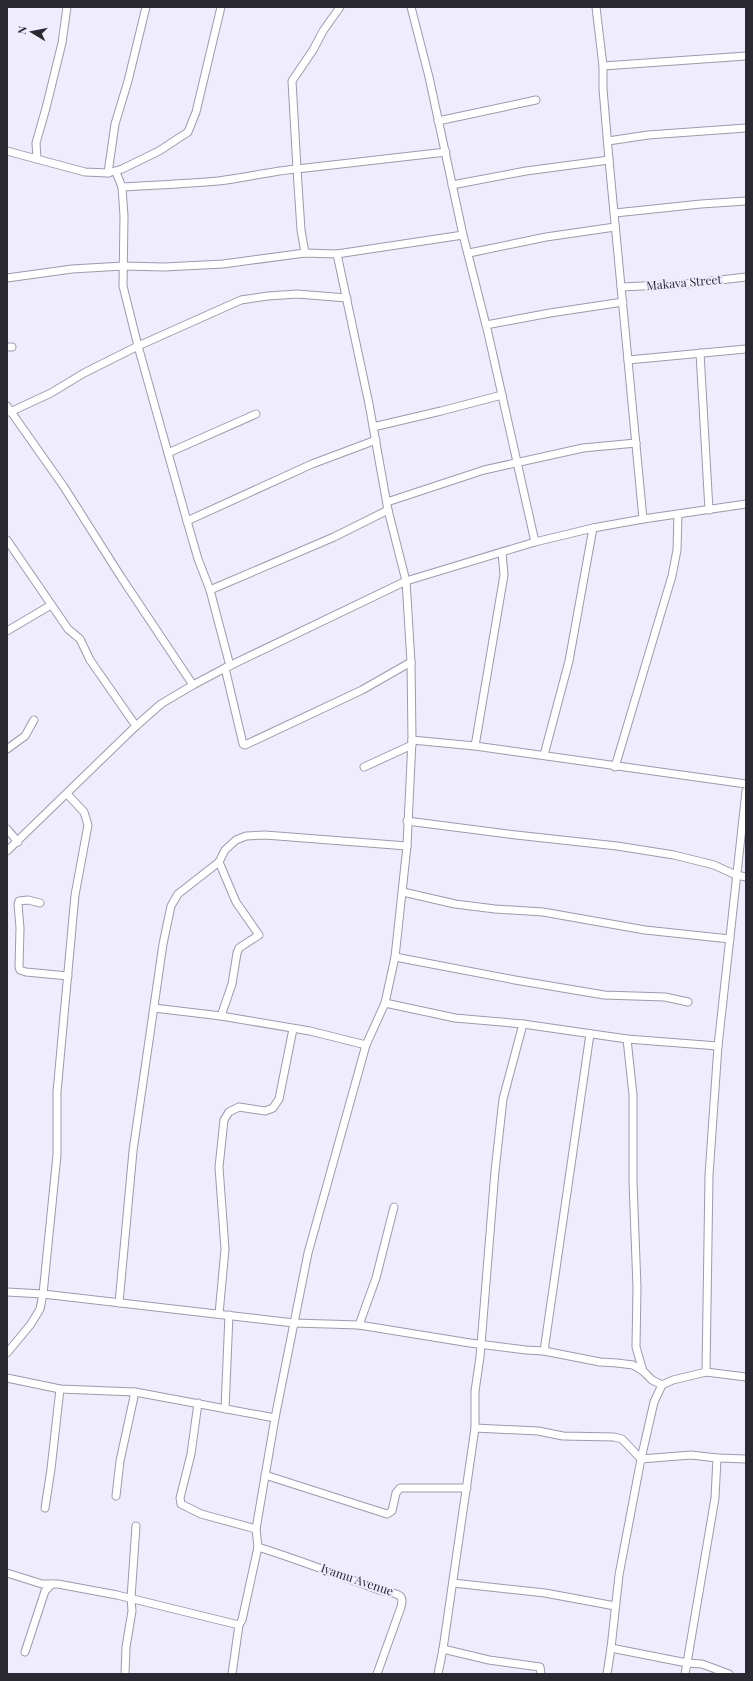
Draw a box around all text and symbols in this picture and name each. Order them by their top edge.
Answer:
north arrow [12,12,52,52]
text: N [14,25,30,35]
street label: Makava Street [646,271,723,293]
street label: Iyamu Avenue [319,1559,396,1599]

